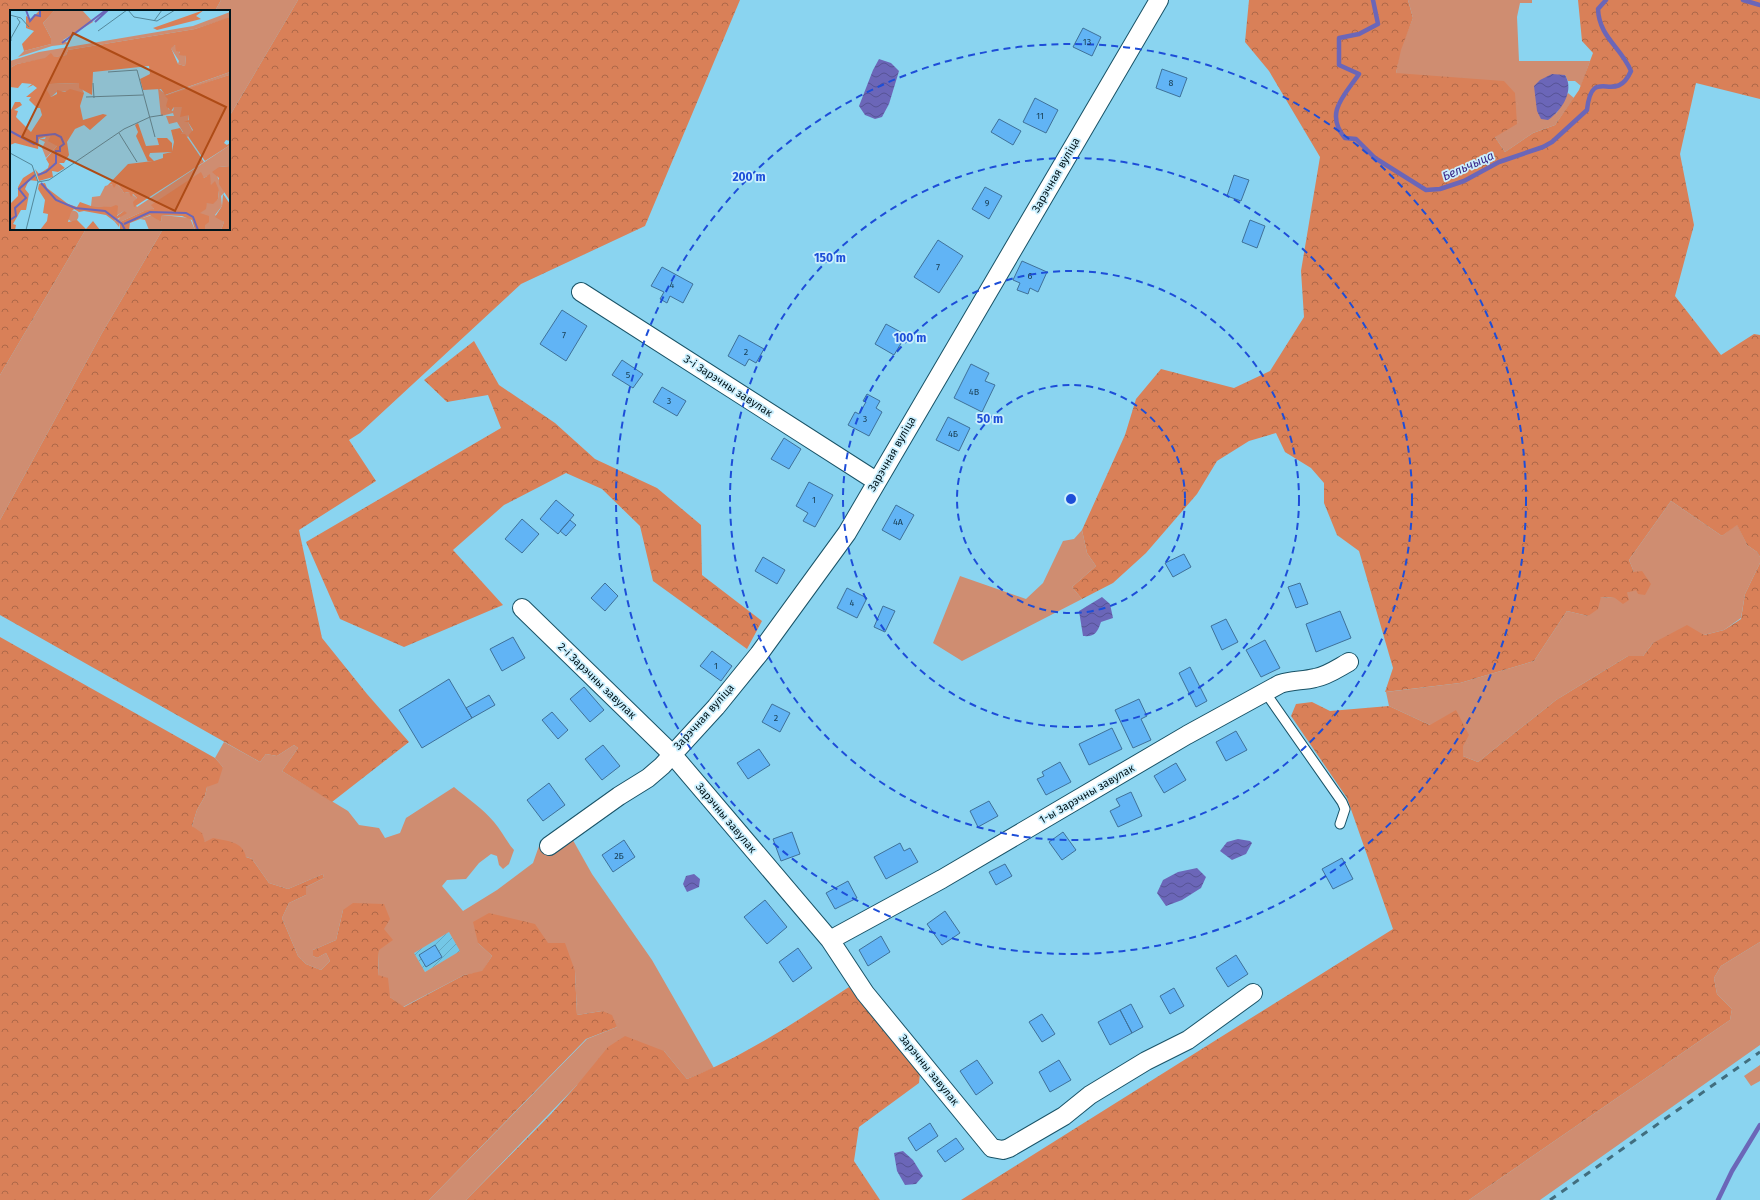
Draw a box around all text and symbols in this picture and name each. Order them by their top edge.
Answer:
inset map [10,10,230,230]
house number: 13 [1083,37,1091,47]
house number: 8 [1169,78,1174,88]
house number: 11 [1036,111,1044,121]
street label: Зарэчная вуліца [1029,135,1083,215]
water label: Бельчыца [1440,148,1496,184]
text: 200 m [732,170,766,184]
house number: 9 [985,198,990,208]
text: 150 m [814,251,846,265]
house number: 7 [936,262,940,272]
house number: 6 [1028,271,1033,281]
house number: 4 [670,280,675,290]
house number: 7 [562,330,566,340]
text: 100 m [894,331,926,345]
house number: 2 [744,347,748,357]
street label: 3-і Зарэчны завулак [681,352,775,420]
house number: 5 [626,370,631,380]
house number: 4В [969,387,980,397]
house number: 3 [667,396,671,406]
text: 50 m [977,412,1003,426]
house number: 3 [863,414,867,424]
street label: Зарэчная вуліца [865,414,919,494]
house number: 4Б [948,429,958,439]
centre of rings [1064,492,1078,506]
house number: 1 [812,495,816,505]
house number: 4А [893,517,904,527]
house number: 4 [850,598,855,608]
street label: 2-і Зарэчны завулак [555,640,639,722]
house number: 1 [714,661,718,671]
street label: Зарэчная вуліца [671,681,737,753]
house number: 2 [774,713,778,723]
street label: 1-ы Зарэчны завулак [1037,761,1137,827]
street label: Зарэчны завулак [693,780,759,856]
house number: 2Б [614,851,624,861]
street label: Зарэчны завулак [896,1032,962,1108]

